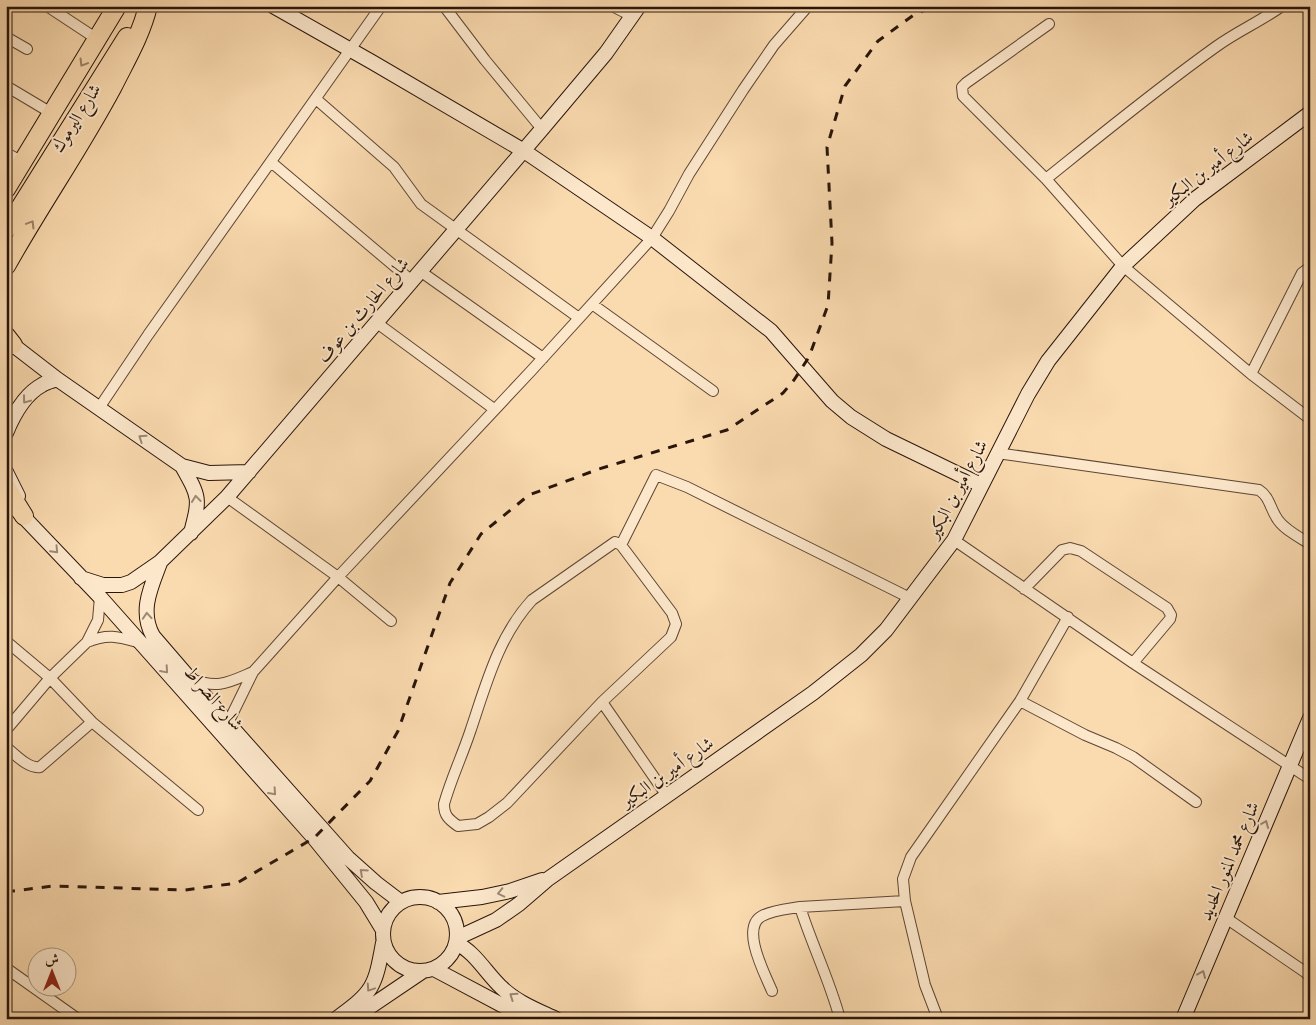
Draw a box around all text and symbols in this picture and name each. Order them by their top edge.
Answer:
one-way arrow [79,57,89,66]
street label: شارع اليرموك [45,79,109,159]
street label: شارع أمير بن البكير [1156,124,1260,214]
one-way arrow [24,221,34,230]
street label: شارع الحارث بن عوف [312,252,417,370]
one-way arrow [23,394,32,404]
one-way arrow [139,435,148,444]
street label: شارع أمير بن البكير [919,435,996,546]
one-way arrow [191,494,202,502]
one-way arrow [49,545,58,554]
one-way arrow [141,611,152,619]
street label: شارع الصراط [177,660,249,738]
one-way arrow [159,665,168,674]
street label: شارع أمير بن البكير [614,730,720,817]
one-way arrow [267,786,276,795]
street label: شارع محمد المنور الحديد [1193,798,1268,925]
one-way arrow [1259,820,1270,829]
one-way arrow [360,868,369,877]
one-way arrow [497,887,506,898]
north arrow [28,948,78,998]
text: ش [45,950,59,969]
one-way arrow [1196,970,1206,979]
one-way arrow [367,983,377,992]
one-way arrow [509,993,519,1002]

